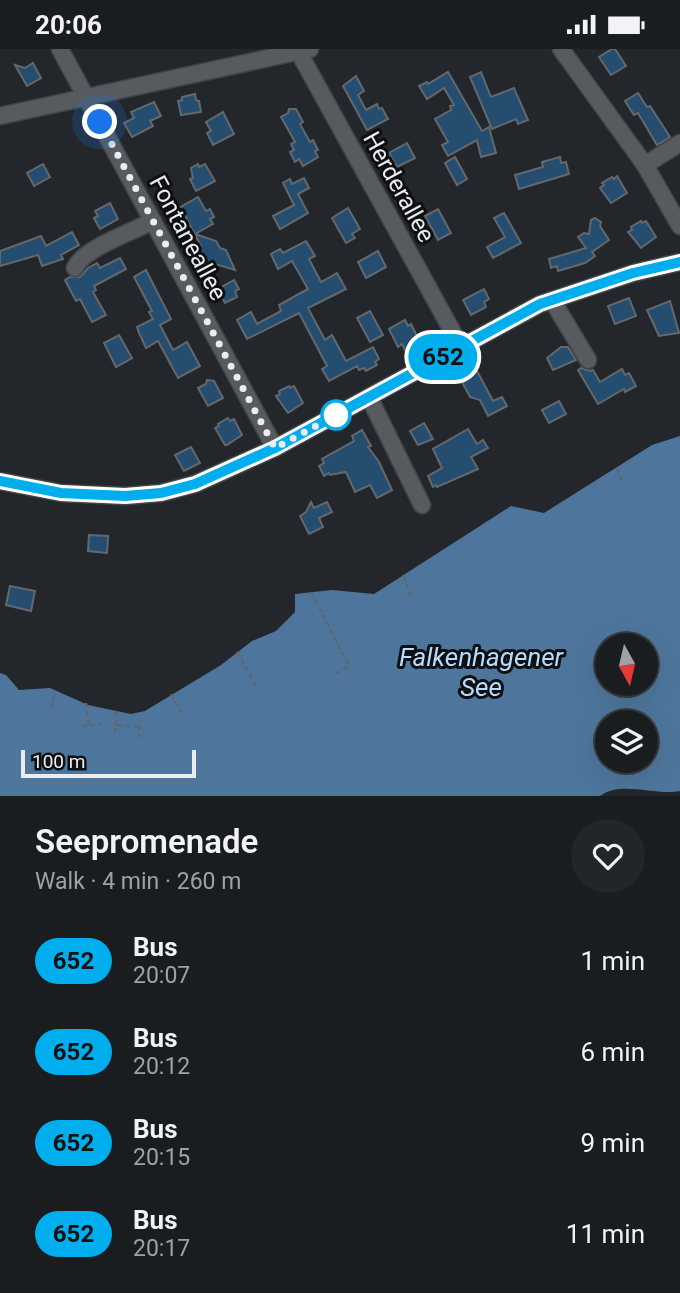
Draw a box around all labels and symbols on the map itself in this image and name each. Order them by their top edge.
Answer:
your location [82,104,117,139]
street label: Herderallee [357,127,441,247]
street label: Fontaneallee [143,171,233,305]
line badge: 652 [403,334,483,380]
unlabelled marker [321,400,351,430]
north arrow [595,633,658,697]
water label: Falkenhagener See [399,642,565,702]
scale bar [21,747,196,779]

